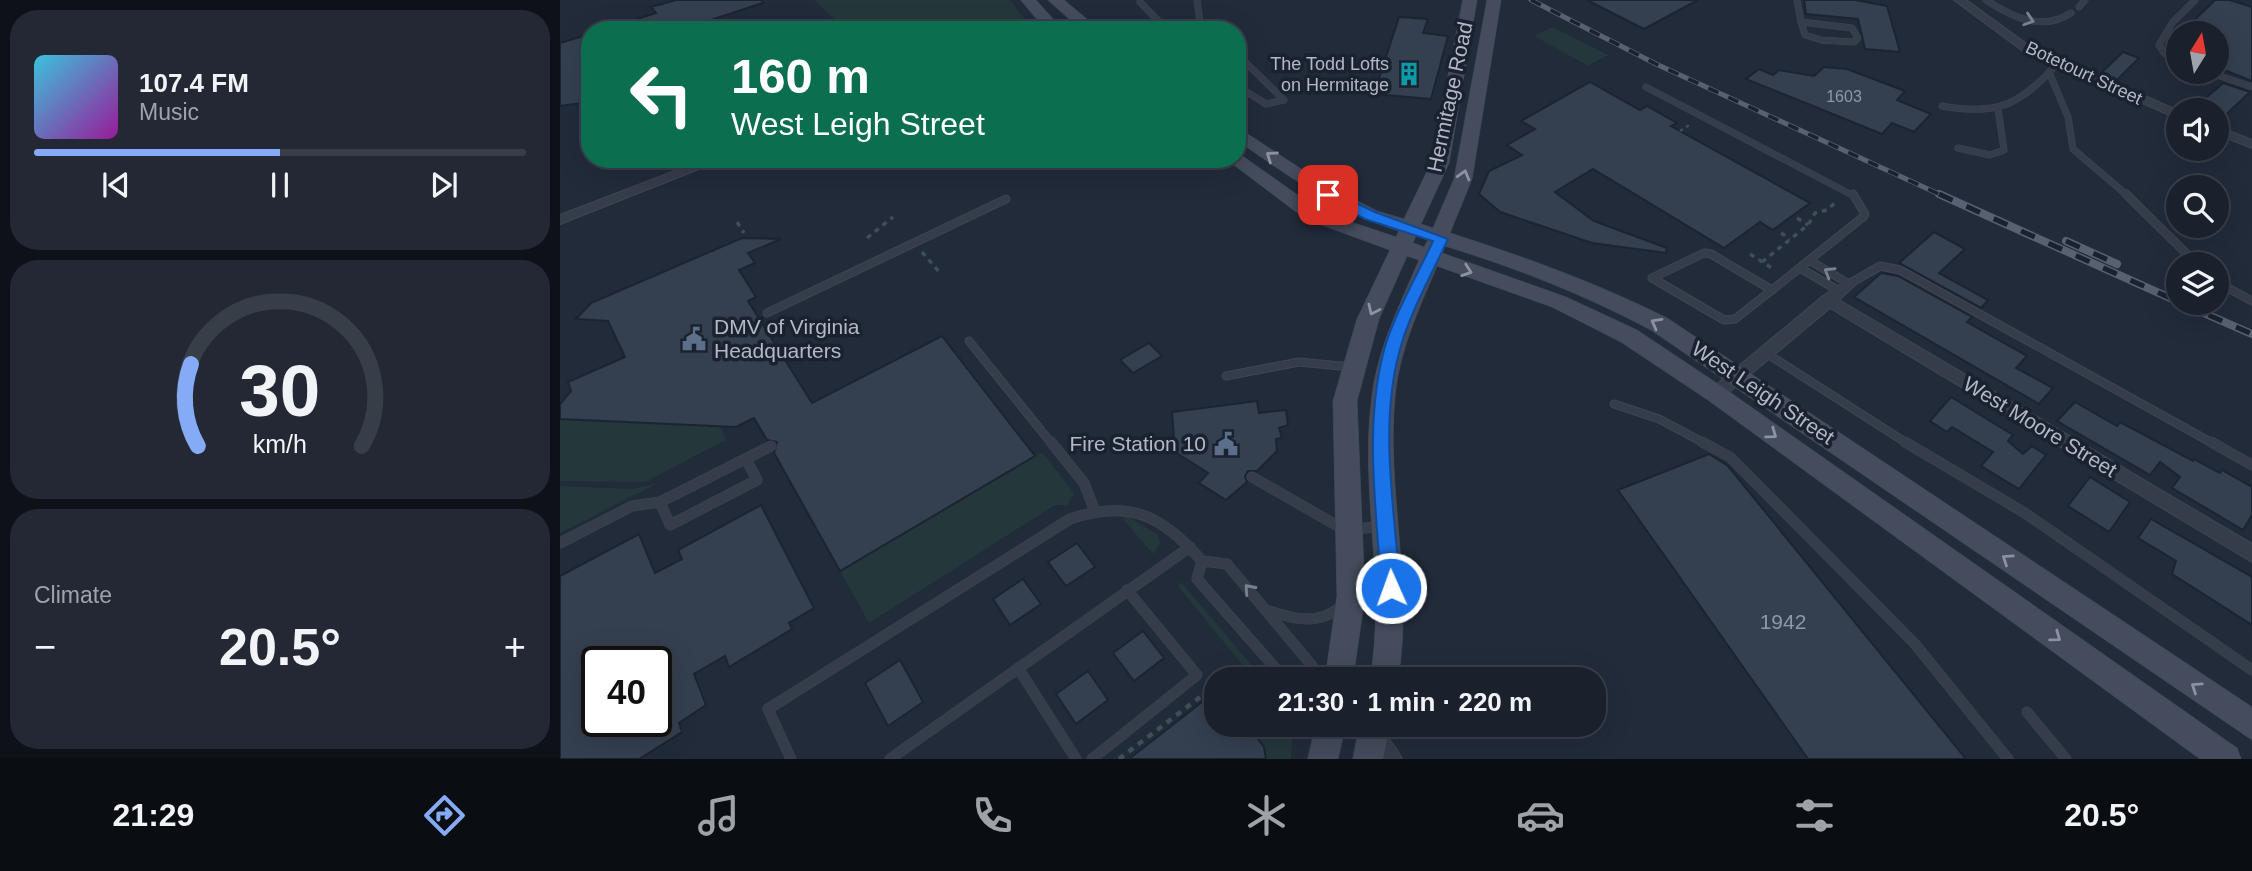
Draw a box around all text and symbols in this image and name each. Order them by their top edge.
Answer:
one-way arrow [2022,11,2034,26]
street label: Hermitage Road [1422,20,1477,174]
north arrow [2166,21,2230,84]
map controls [2166,21,2229,315]
street label: Botetourt Street [2023,37,2145,109]
icon: left [616,49,707,140]
text: 160 m [731,49,870,103]
place label: The Todd Lofts on Hermitage [1270,54,1389,95]
building icon: The Todd Lofts on Hermitage [1395,60,1423,88]
text: 107.4 FM [139,68,249,98]
house number: 1603 [1826,88,1862,105]
button: sound [2166,98,2229,161]
text: Music [139,99,199,125]
text: West Leigh Street [731,106,985,142]
one-way arrow [1266,152,1279,164]
pin [1298,165,1358,225]
icon: previous [97,166,135,204]
icon: pause [261,166,299,204]
icon: next [425,166,463,204]
one-way arrow [1456,169,1471,181]
button: search [2166,175,2229,238]
icon: arrive [1309,176,1347,214]
button: layers [2166,252,2229,315]
one-way arrow [1461,263,1473,277]
one-way arrow [1824,268,1837,281]
one-way arrow [1367,303,1381,315]
place label: DMV of Virginia Headquarters [714,315,860,362]
one-way arrow [1651,318,1663,331]
public building icon: DMV of Virginia Headquarters [680,325,708,353]
street label: West Leigh Street [1688,336,1839,449]
text: 30 [240,350,320,431]
street label: West Moore Street [1959,372,2121,481]
one-way arrow [1764,425,1777,438]
text: km/h [253,429,307,457]
public building icon: Fire Station 10 [1212,430,1240,458]
place label: Fire Station 10 [1069,432,1206,455]
position arrow [1354,551,1428,625]
one-way arrow [2002,555,2015,567]
text: Climate [34,582,112,608]
one-way arrow [1245,584,1257,597]
house number: 1942 [1760,610,1806,633]
text: 20.5° [219,618,341,676]
text: − [34,626,56,668]
text: + [504,626,526,668]
one-way arrow [2048,629,2061,641]
speed limit sign: 40 [581,646,672,737]
one-way arrow [2190,682,2203,695]
text: 21:30 · 1 min · 220 m [1278,687,1532,717]
icon: directions [420,791,469,840]
icon: music [694,791,743,840]
icon: phone [968,791,1017,840]
icon: climate [1242,791,1291,840]
icon: car [1516,791,1565,840]
icon: filters [1790,791,1839,840]
text: 21:29 [113,797,194,833]
text: 20.5° [2064,797,2139,833]

